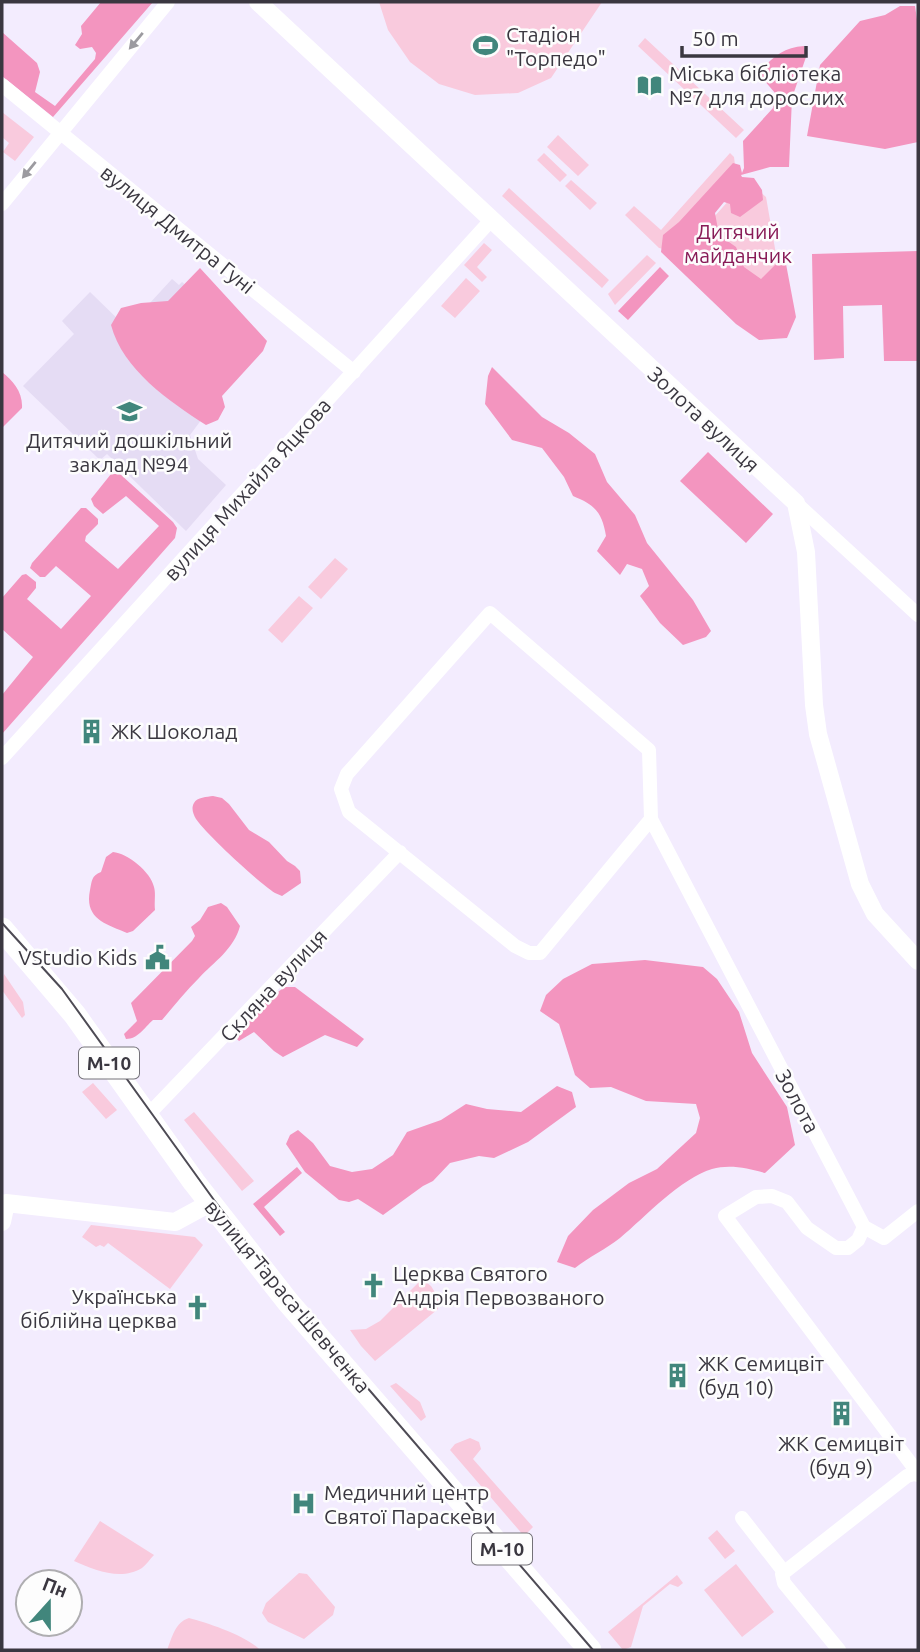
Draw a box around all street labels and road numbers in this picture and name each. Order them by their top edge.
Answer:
street label: вулиця Дмитра Гуні [96,160,260,298]
street label: Золота вулиця [643,361,765,477]
street label: вулиця Михайла Яцкова [159,393,335,585]
street label: Скляна вулиця [215,924,331,1046]
road number: М-10 [79,1048,139,1078]
street label: Золота [771,1065,825,1137]
street label: вулиця Тараса Шевченка [200,1195,376,1397]
road number: М-10 [472,1534,532,1564]

